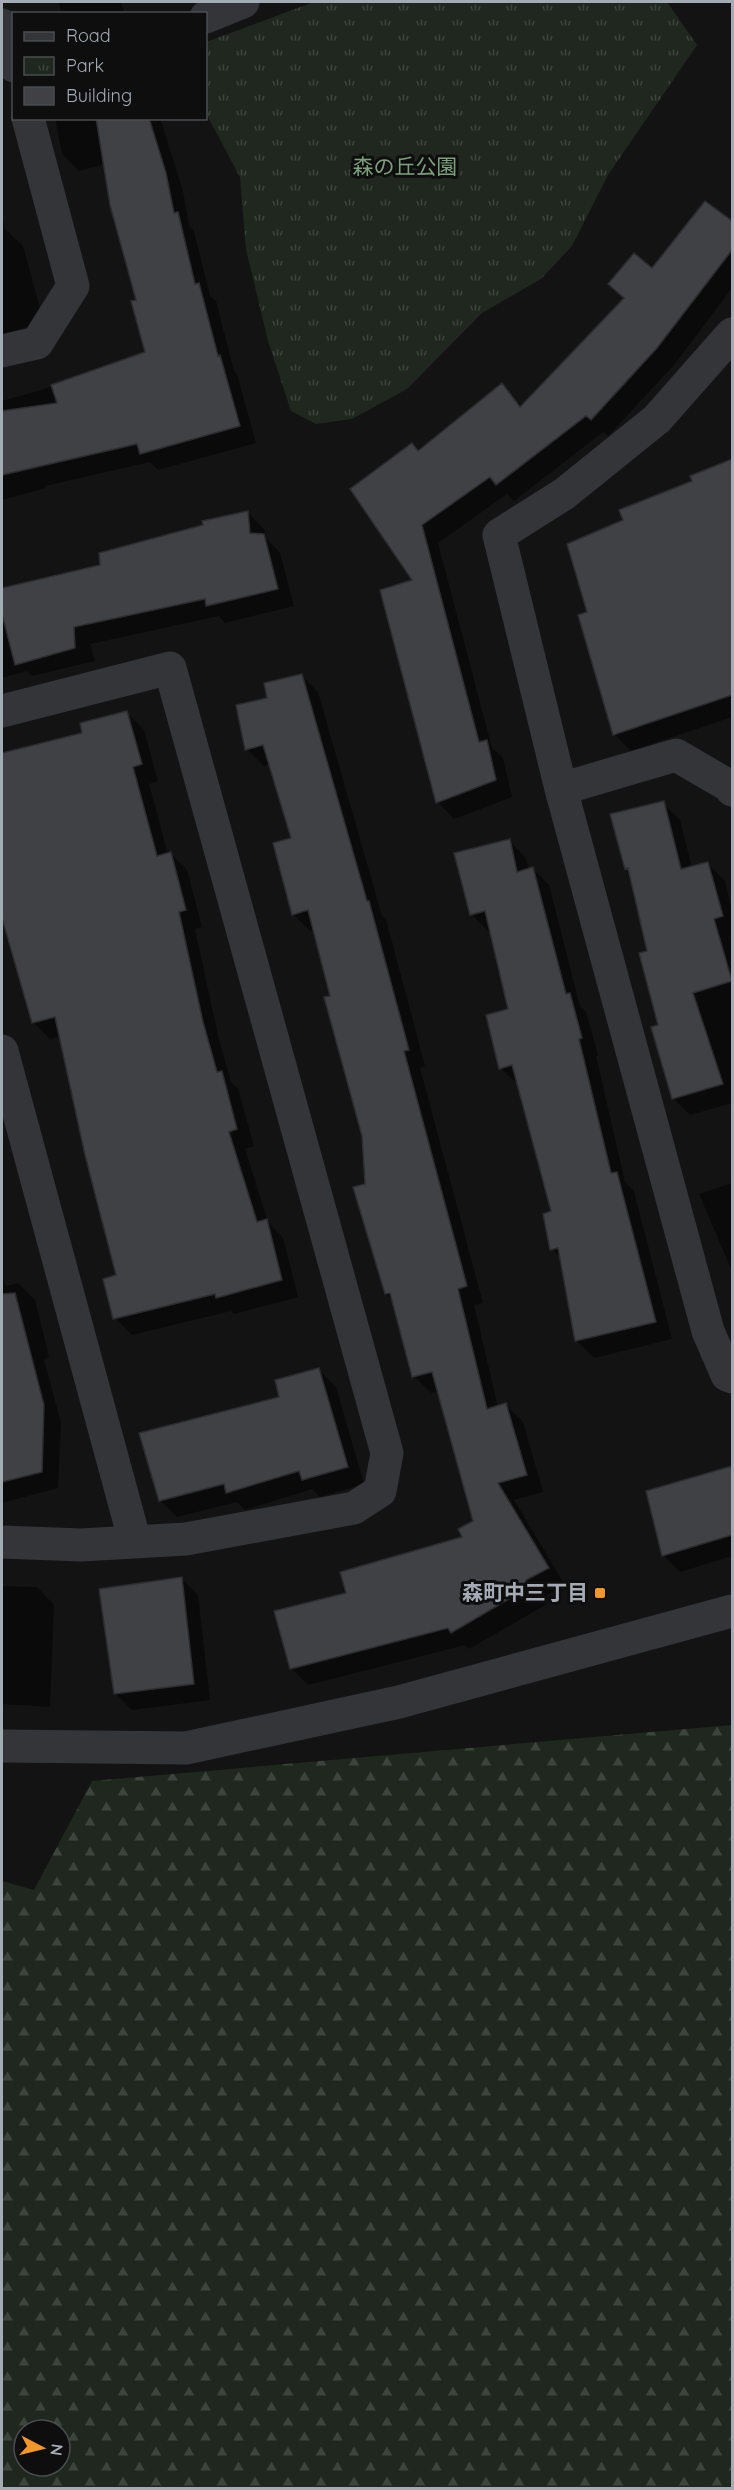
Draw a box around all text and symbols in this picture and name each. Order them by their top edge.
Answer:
legend [12,12,207,120]
text: Road [66,24,111,47]
text: Park [66,54,104,77]
text: Building [66,84,132,107]
park label: 森の丘公園 [353,153,458,179]
place label: 森町中三丁目 [462,1579,588,1605]
marker: 森町中三丁目 [593,1586,607,1600]
north arrow [12,2418,72,2478]
text: N [46,2443,68,2457]

